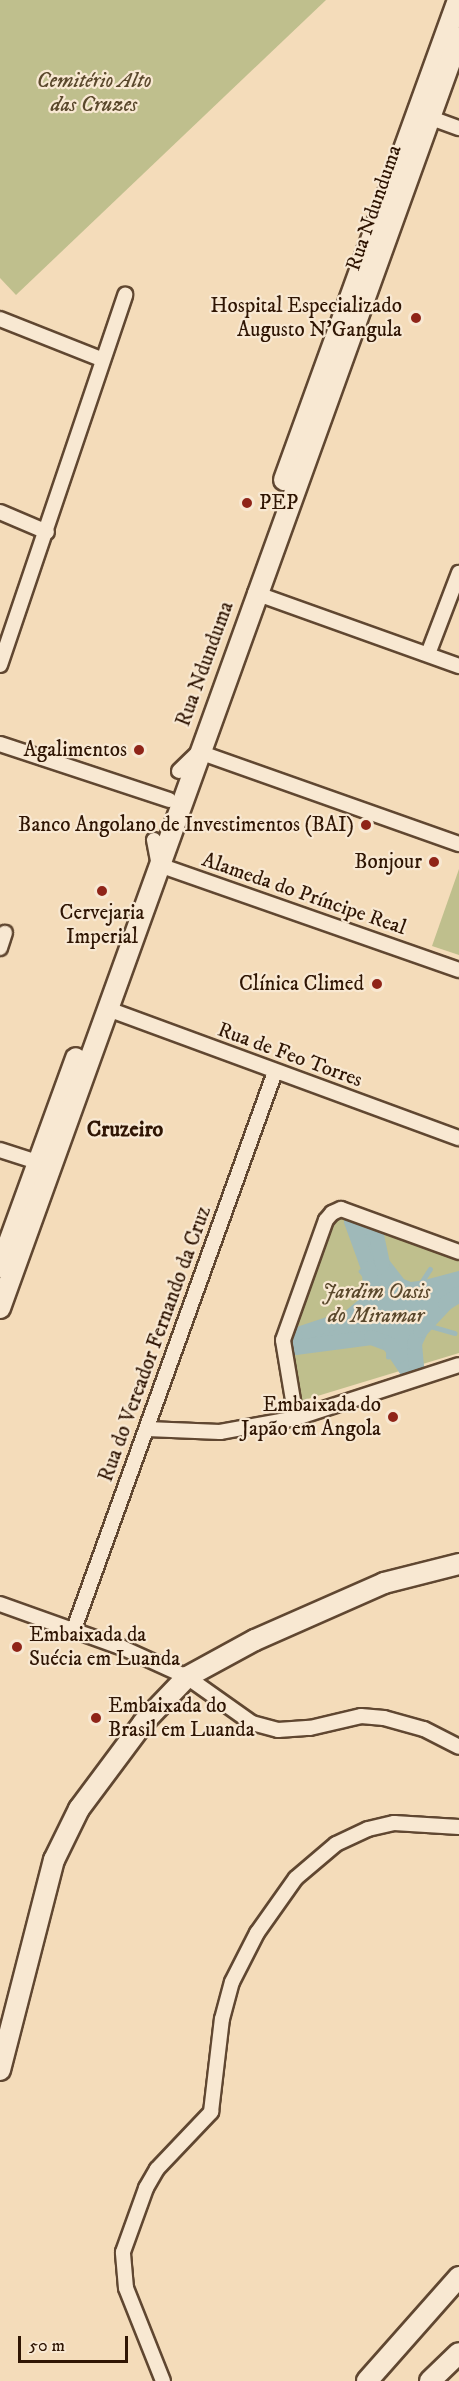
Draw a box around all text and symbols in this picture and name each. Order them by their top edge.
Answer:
park label: Cemitério Alto das Cruzes [37,68,151,118]
street label: Rua Ndunduma [341,142,407,274]
place label: Hospital Especializado Augusto N’Gangula [210,293,402,343]
marker: Hospital Especializado Augusto N’Gangula [407,309,425,327]
place label: PEP [259,490,298,516]
marker: PEP [240,496,254,510]
street label: Rua Ndunduma [171,598,239,730]
place label: Agalimentos [24,737,127,763]
marker: Agalimentos [132,743,146,757]
place label: Banco Angolano de Investimentos (BAI) [18,812,354,838]
marker: Banco Angolano de Investimentos (BAI) [359,818,373,832]
street label: Alameda do Príncipe Real [199,847,409,941]
place label: Bonjour [354,849,422,875]
marker: Bonjour [427,855,441,869]
marker: Cervejaria Imperial [95,884,109,898]
place label: Cervejaria Imperial [60,900,144,950]
place label: Clínica Climed [239,971,364,997]
marker: Clínica Climed [368,975,386,993]
street label: Rua de Feo Torres [214,1017,366,1093]
district label: Cruzeiro [87,1117,163,1143]
street label: Rua do Vereador Fernando da Cruz [93,1203,217,1485]
park label: Jardim Oasis do Miramar [322,1279,430,1329]
place label: Embaixada do Japão em Angola [241,1392,381,1442]
marker: Embaixada do Japão em Angola [386,1410,400,1424]
place label: Embaixada da Suécia em Luanda [29,1622,180,1672]
marker: Embaixada da Suécia em Luanda [10,1640,24,1654]
place label: Embaixada do Brasil em Luanda [108,1693,255,1743]
marker: Embaixada do Brasil em Luanda [89,1711,103,1725]
scale bar [21,2324,130,2362]
text: 50 m [29,2335,65,2357]

